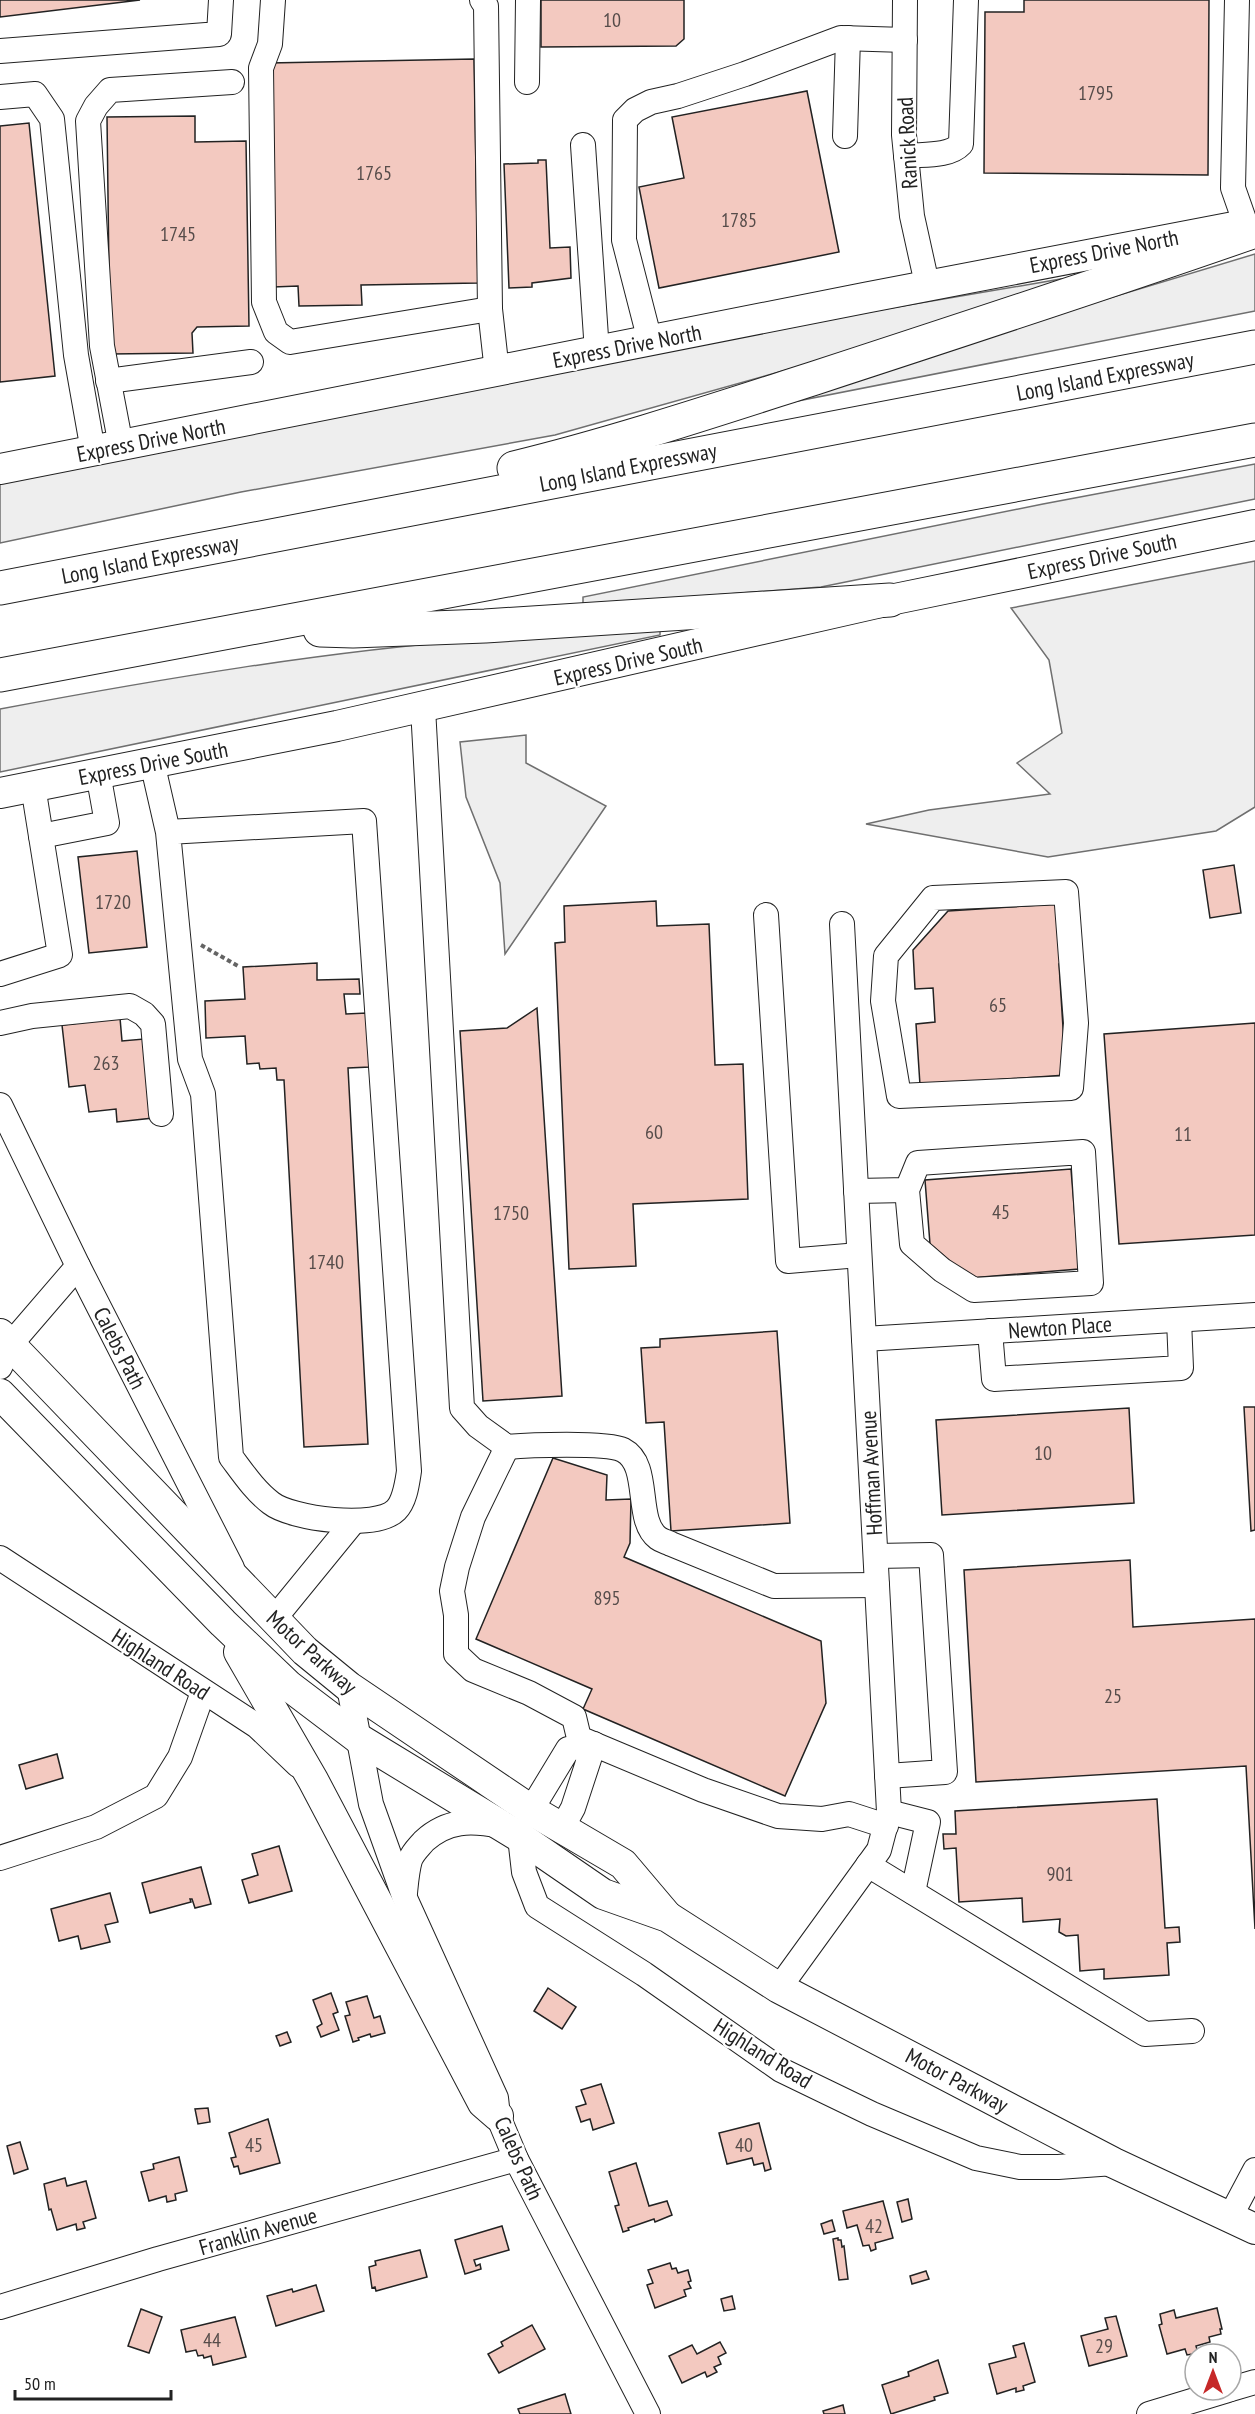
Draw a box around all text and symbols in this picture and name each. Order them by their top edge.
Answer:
house number: 10 [603,7,621,33]
house number: 1795 [1078,80,1114,106]
street label: Ranick Road [891,96,923,190]
house number: 1765 [356,160,392,186]
house number: 1785 [721,207,757,233]
house number: 1745 [160,221,196,247]
street label: Express Drive North [1027,223,1181,279]
street label: Express Drive North [550,318,704,374]
street label: Long Island Expressway [1014,345,1197,407]
street label: Express Drive North [74,412,228,468]
street label: Long Island Expressway [537,436,720,498]
street label: Express Drive South [1025,527,1179,585]
street label: Long Island Expressway [59,528,242,590]
street label: Express Drive South [551,630,705,692]
street label: Express Drive South [76,735,230,791]
house number: 1720 [95,889,131,915]
house number: 65 [989,992,1007,1018]
house number: 263 [93,1050,120,1076]
house number: 60 [645,1119,663,1145]
house number: 11 [1174,1121,1192,1147]
house number: 45 [992,1199,1010,1225]
house number: 1750 [493,1200,529,1226]
house number: 1740 [308,1249,344,1275]
street label: Calebs Path [87,1302,153,1394]
street label: Newton Place [1007,1309,1113,1345]
street label: Hoffman Avenue [854,1410,888,1536]
house number: 10 [1034,1440,1052,1466]
house number: 895 [594,1585,621,1611]
street label: Motor Parkway [261,1604,364,1700]
street label: Highland Road [107,1622,215,1706]
house number: 25 [1104,1683,1122,1709]
house number: 901 [1047,1861,1074,1887]
street label: Highland Road [708,2012,818,2094]
street label: Motor Parkway [901,2041,1014,2119]
street label: Calebs Path [488,2112,550,2204]
house number: 45 [245,2132,263,2158]
house number: 40 [735,2132,753,2158]
street label: Franklin Avenue [196,2201,320,2261]
house number: 42 [865,2213,883,2239]
house number: 44 [203,2327,221,2353]
house number: 29 [1095,2333,1113,2359]
north arrow [1183,2342,1243,2402]
text: N [1209,2347,1217,2367]
scale bar [15,2363,171,2401]
text: 50 m [24,2372,56,2395]

